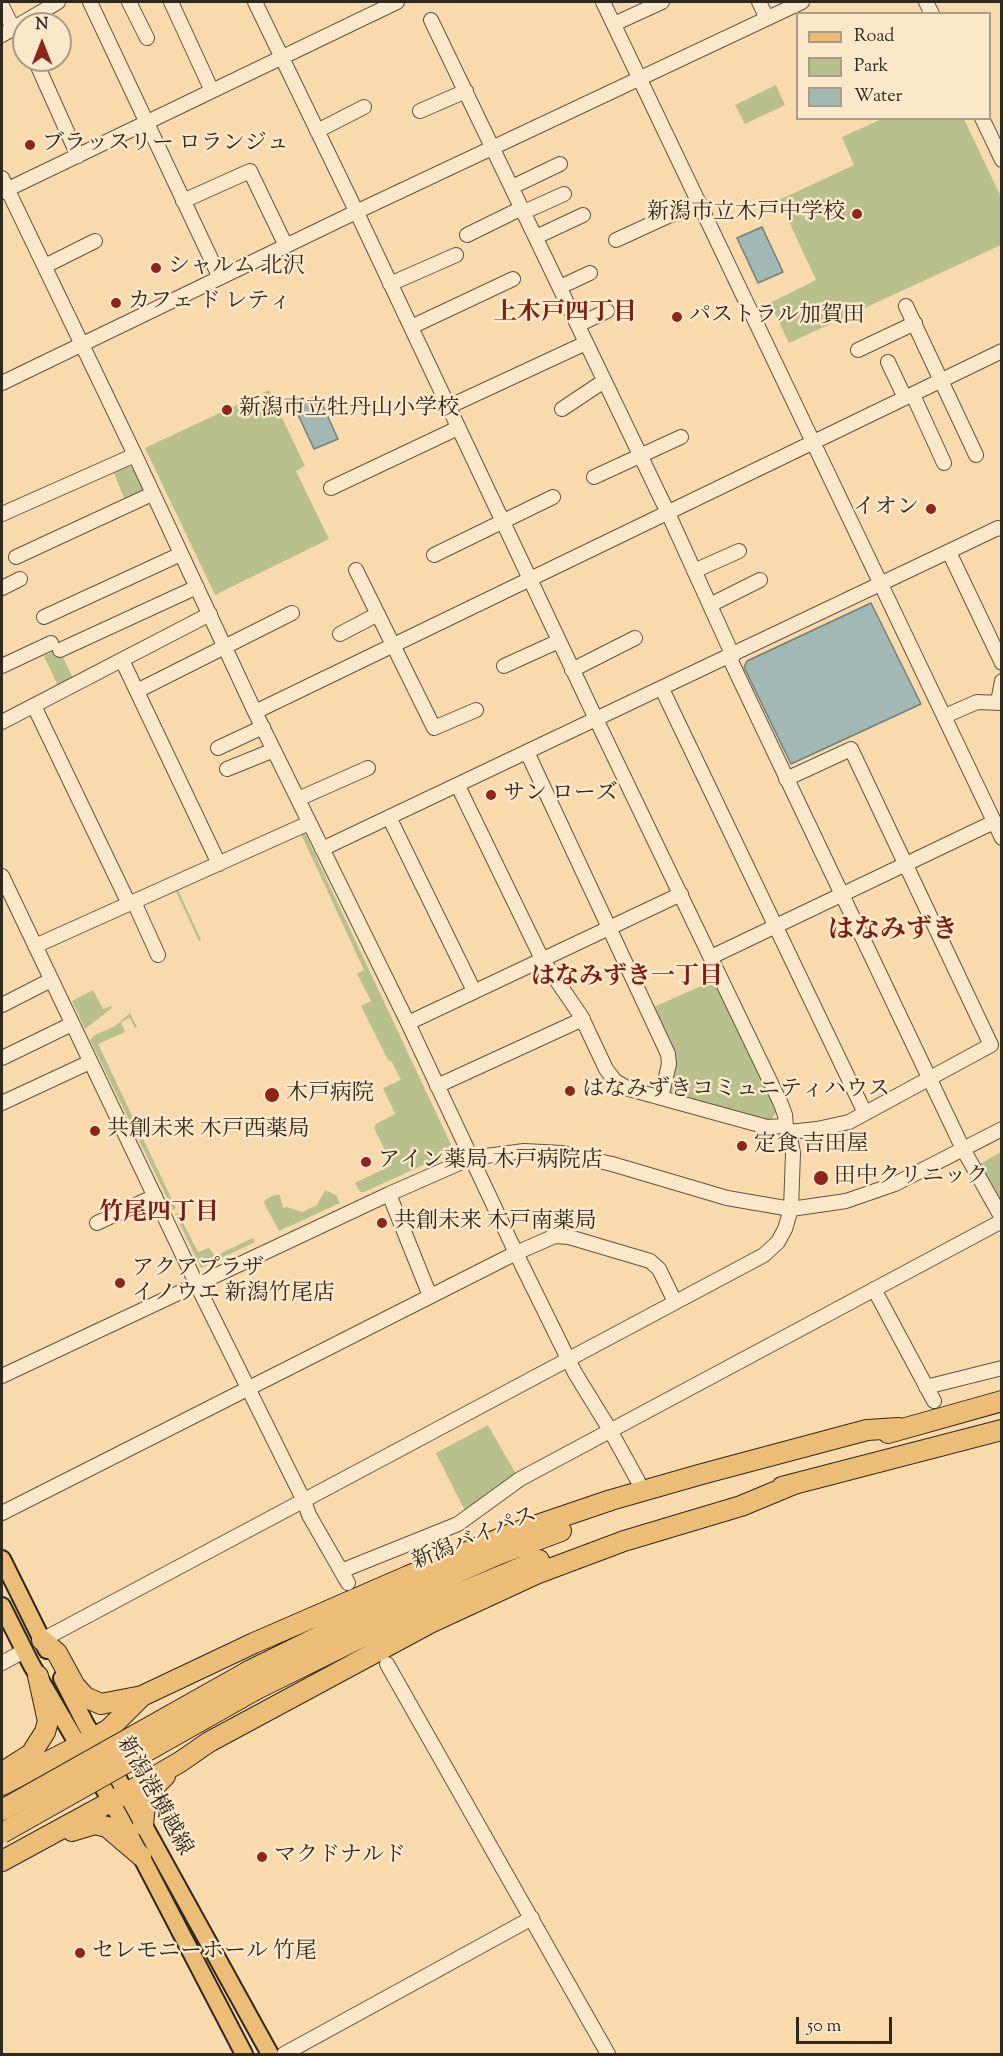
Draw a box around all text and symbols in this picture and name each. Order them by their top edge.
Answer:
north arrow [12,12,72,72]
legend [796,12,991,120]
text: N [36,14,48,37]
text: Road [854,24,894,50]
text: Park [854,54,888,80]
text: Water [854,84,902,110]
place label: ブラッスリー ロランジュ [42,132,289,158]
marker: ブラッスリー ロランジュ [23,138,37,152]
place label: 新潟市立木戸中学校 [647,201,845,227]
marker: 新潟市立木戸中学校 [850,207,864,221]
place label: シャルム 北沢 [168,255,305,281]
marker: シャルム 北沢 [149,261,163,275]
place label: カフェ ド レティ [128,290,291,316]
marker: カフェ ド レティ [109,296,123,310]
district label: 上木戸四丁目 [493,301,637,329]
place label: パストラル加賀田 [689,304,865,330]
marker: パストラル加賀田 [670,310,684,324]
place label: 新潟市立牡丹山小学校 [239,397,459,423]
marker: 新潟市立牡丹山小学校 [220,403,234,417]
place label: イオン [853,496,919,522]
marker: イオン [924,502,938,516]
place label: サン ローズ [503,782,618,808]
marker: サン ローズ [484,788,498,802]
district label: はなみずき [828,917,958,949]
district label: はなみずき一丁目 [531,965,723,993]
place label: はなみずきコミュニティハウス [582,1078,890,1104]
place label: 木戸病院 [286,1082,374,1108]
marker: はなみずきコミュニティハウス [563,1084,577,1098]
marker: 木戸病院 [263,1086,281,1104]
place label: 共創未来 木戸西薬局 [107,1118,310,1144]
marker: 共創未来 木戸西薬局 [88,1124,102,1138]
place label: 定食 吉田屋 [754,1133,869,1159]
marker: 定食 吉田屋 [735,1139,749,1153]
place label: アイン薬局 木戸病院店 [378,1149,603,1175]
marker: アイン薬局 木戸病院店 [359,1155,373,1169]
place label: 田中クリニック [834,1165,988,1191]
marker: 田中クリニック [812,1169,830,1187]
district label: 竹尾四丁目 [99,1201,219,1229]
place label: 共創未来 木戸南薬局 [394,1210,597,1236]
marker: 共創未来 木戸南薬局 [375,1216,389,1230]
place label: アクアプラザ イノウエ 新潟竹尾店 [132,1257,335,1308]
marker: アクアプラザ イノウエ 新潟竹尾店 [113,1276,127,1290]
street label: 新潟バイパス [409,1503,541,1577]
street label: 新潟港横越線 [109,1733,197,1861]
place label: マクドナルド [274,1844,406,1870]
marker: マクドナルド [255,1850,269,1864]
place label: セレモニーホール 竹尾 [92,1940,317,1966]
marker: セレモニーホール 竹尾 [73,1946,87,1960]
scale bar [799,2005,895,2043]
text: 50 m [807,2014,841,2040]

